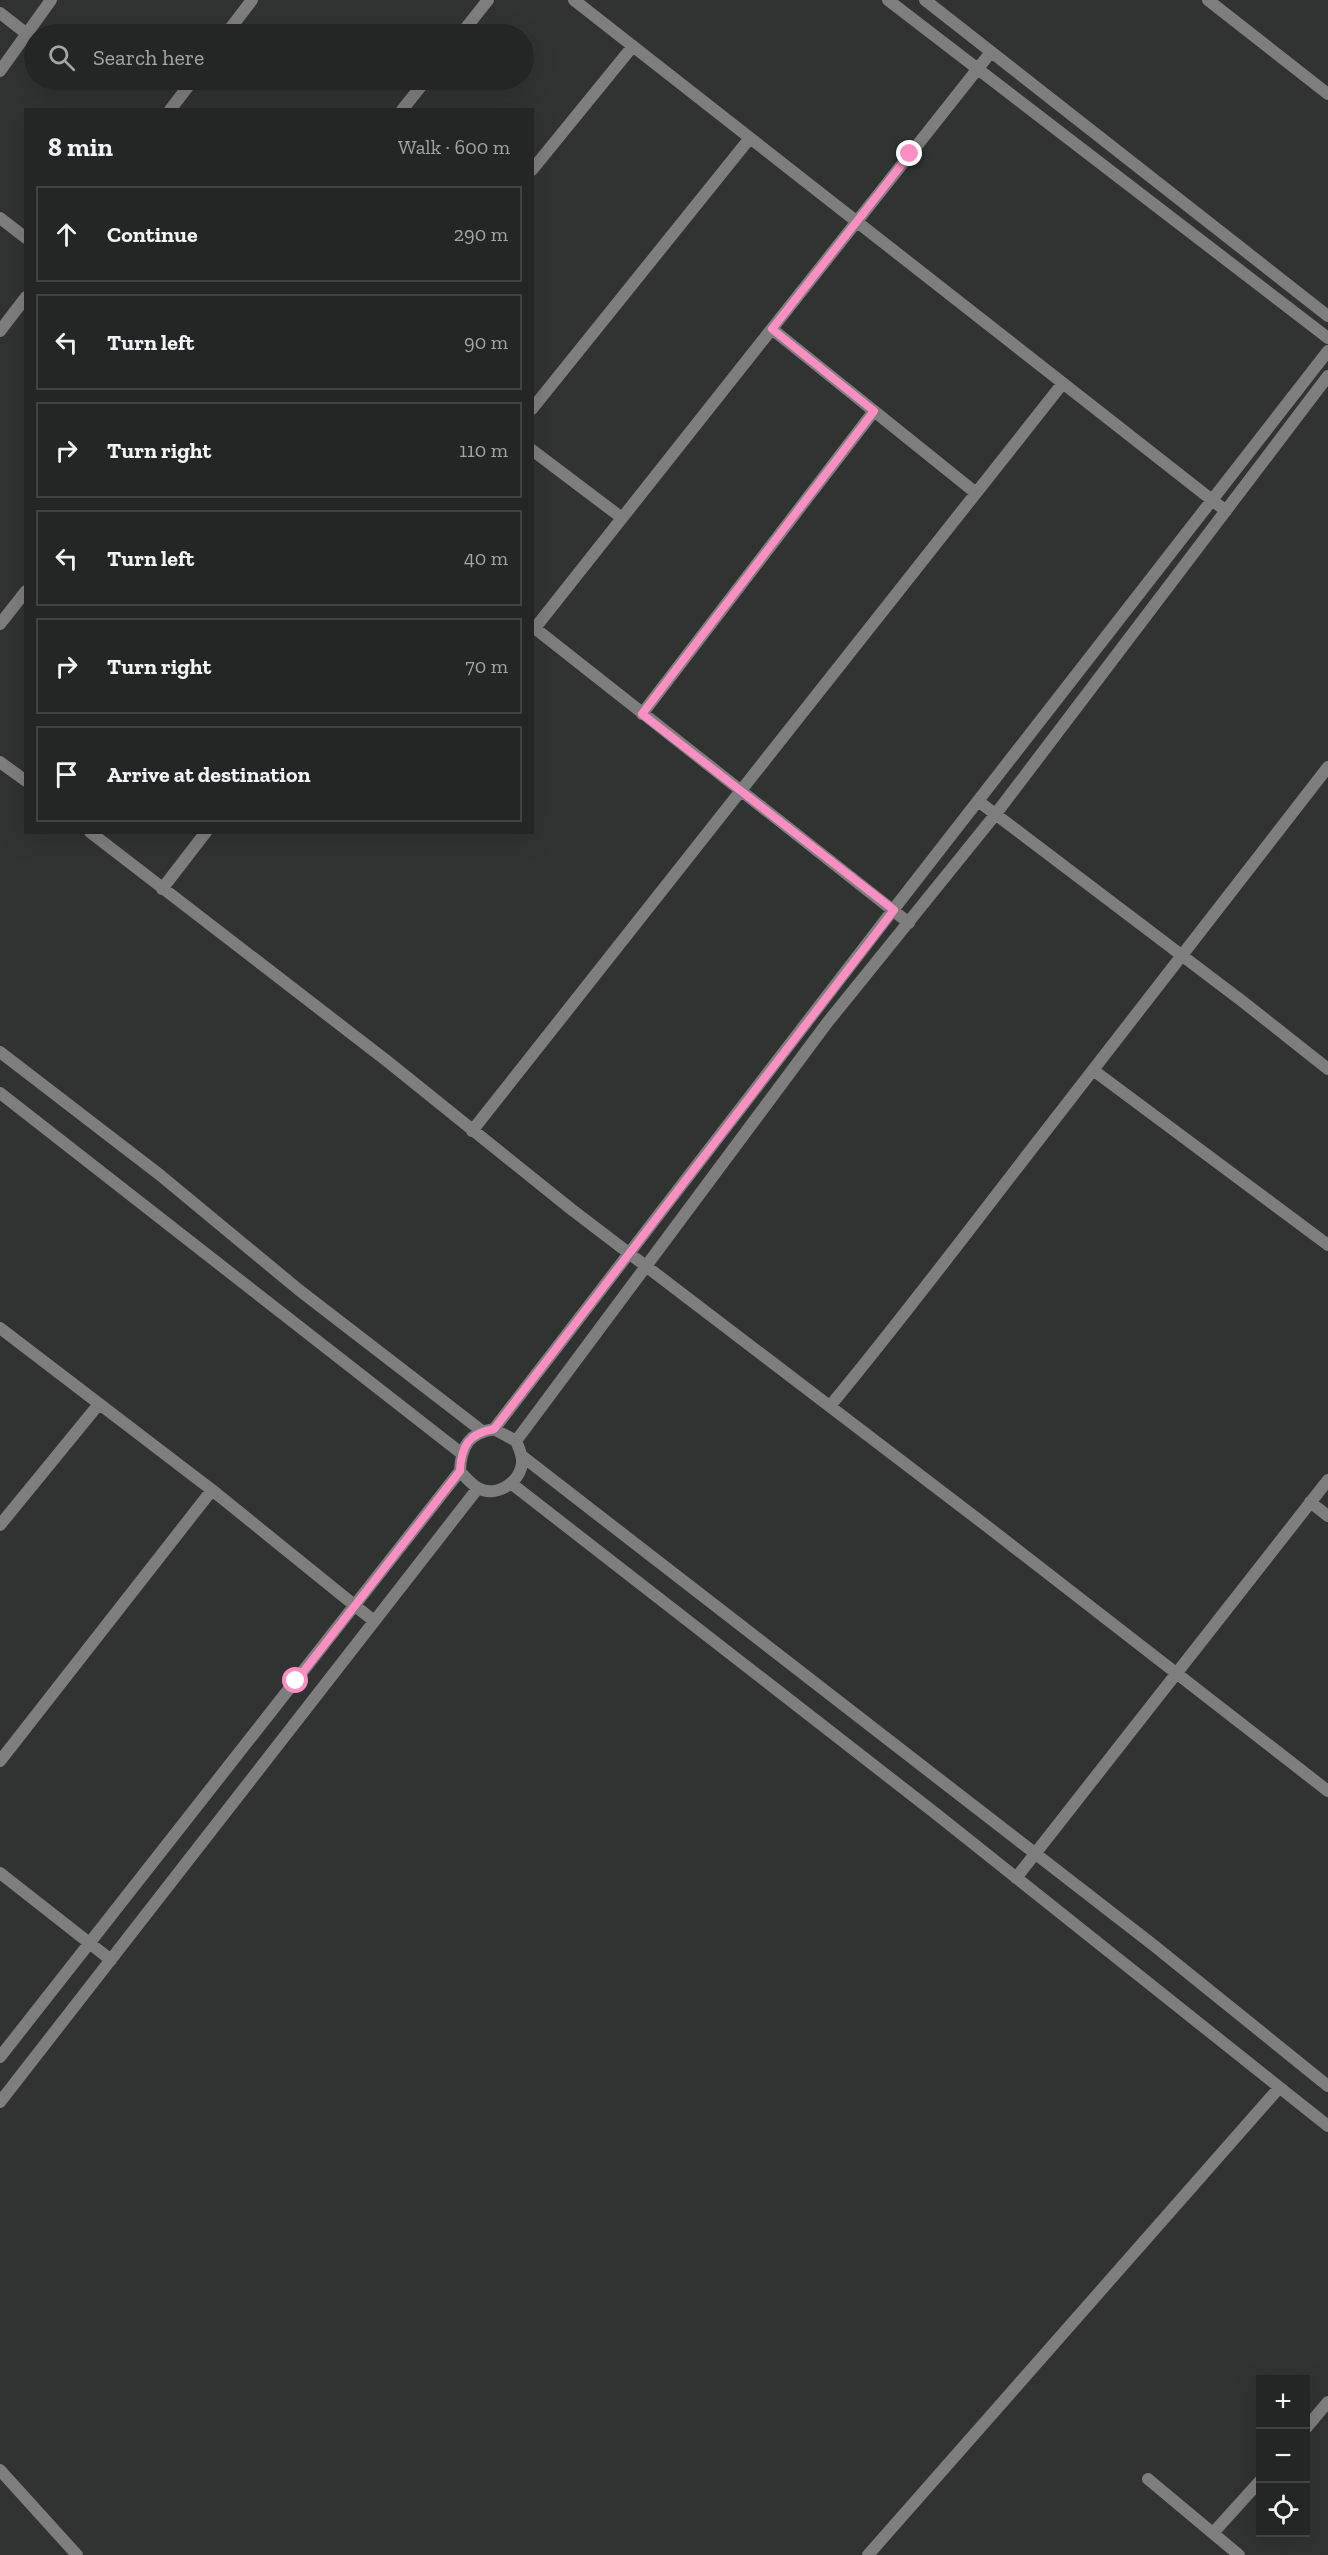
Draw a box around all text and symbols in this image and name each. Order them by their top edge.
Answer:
search box [24,24,534,90]
icon: search [45,41,78,74]
text: Search here [93,44,204,71]
text: 8 min [48,131,113,163]
text: Walk · 600 m [398,135,510,159]
route end [896,140,922,166]
icon: ahead [50,218,83,251]
text: Continue [107,221,198,248]
text: 290 m [454,222,508,246]
icon: left [50,326,83,359]
text: Turn left [107,329,194,356]
text: 90 m [464,330,508,354]
icon: right [50,434,83,467]
text: Turn right [107,437,211,464]
text: 110 m [459,438,508,462]
icon: left [50,542,83,575]
text: Turn left [107,545,194,572]
text: 40 m [464,546,508,570]
icon: right [50,650,83,683]
text: Turn right [107,653,211,680]
text: 70 m [465,654,508,678]
icon: arrive [50,758,83,791]
text: Arrive at destination [107,761,310,788]
route start [282,1667,308,1693]
map controls [1256,2375,1310,2537]
button: + [1256,2375,1310,2429]
button: − [1256,2429,1310,2483]
button: locate [1256,2483,1310,2537]

